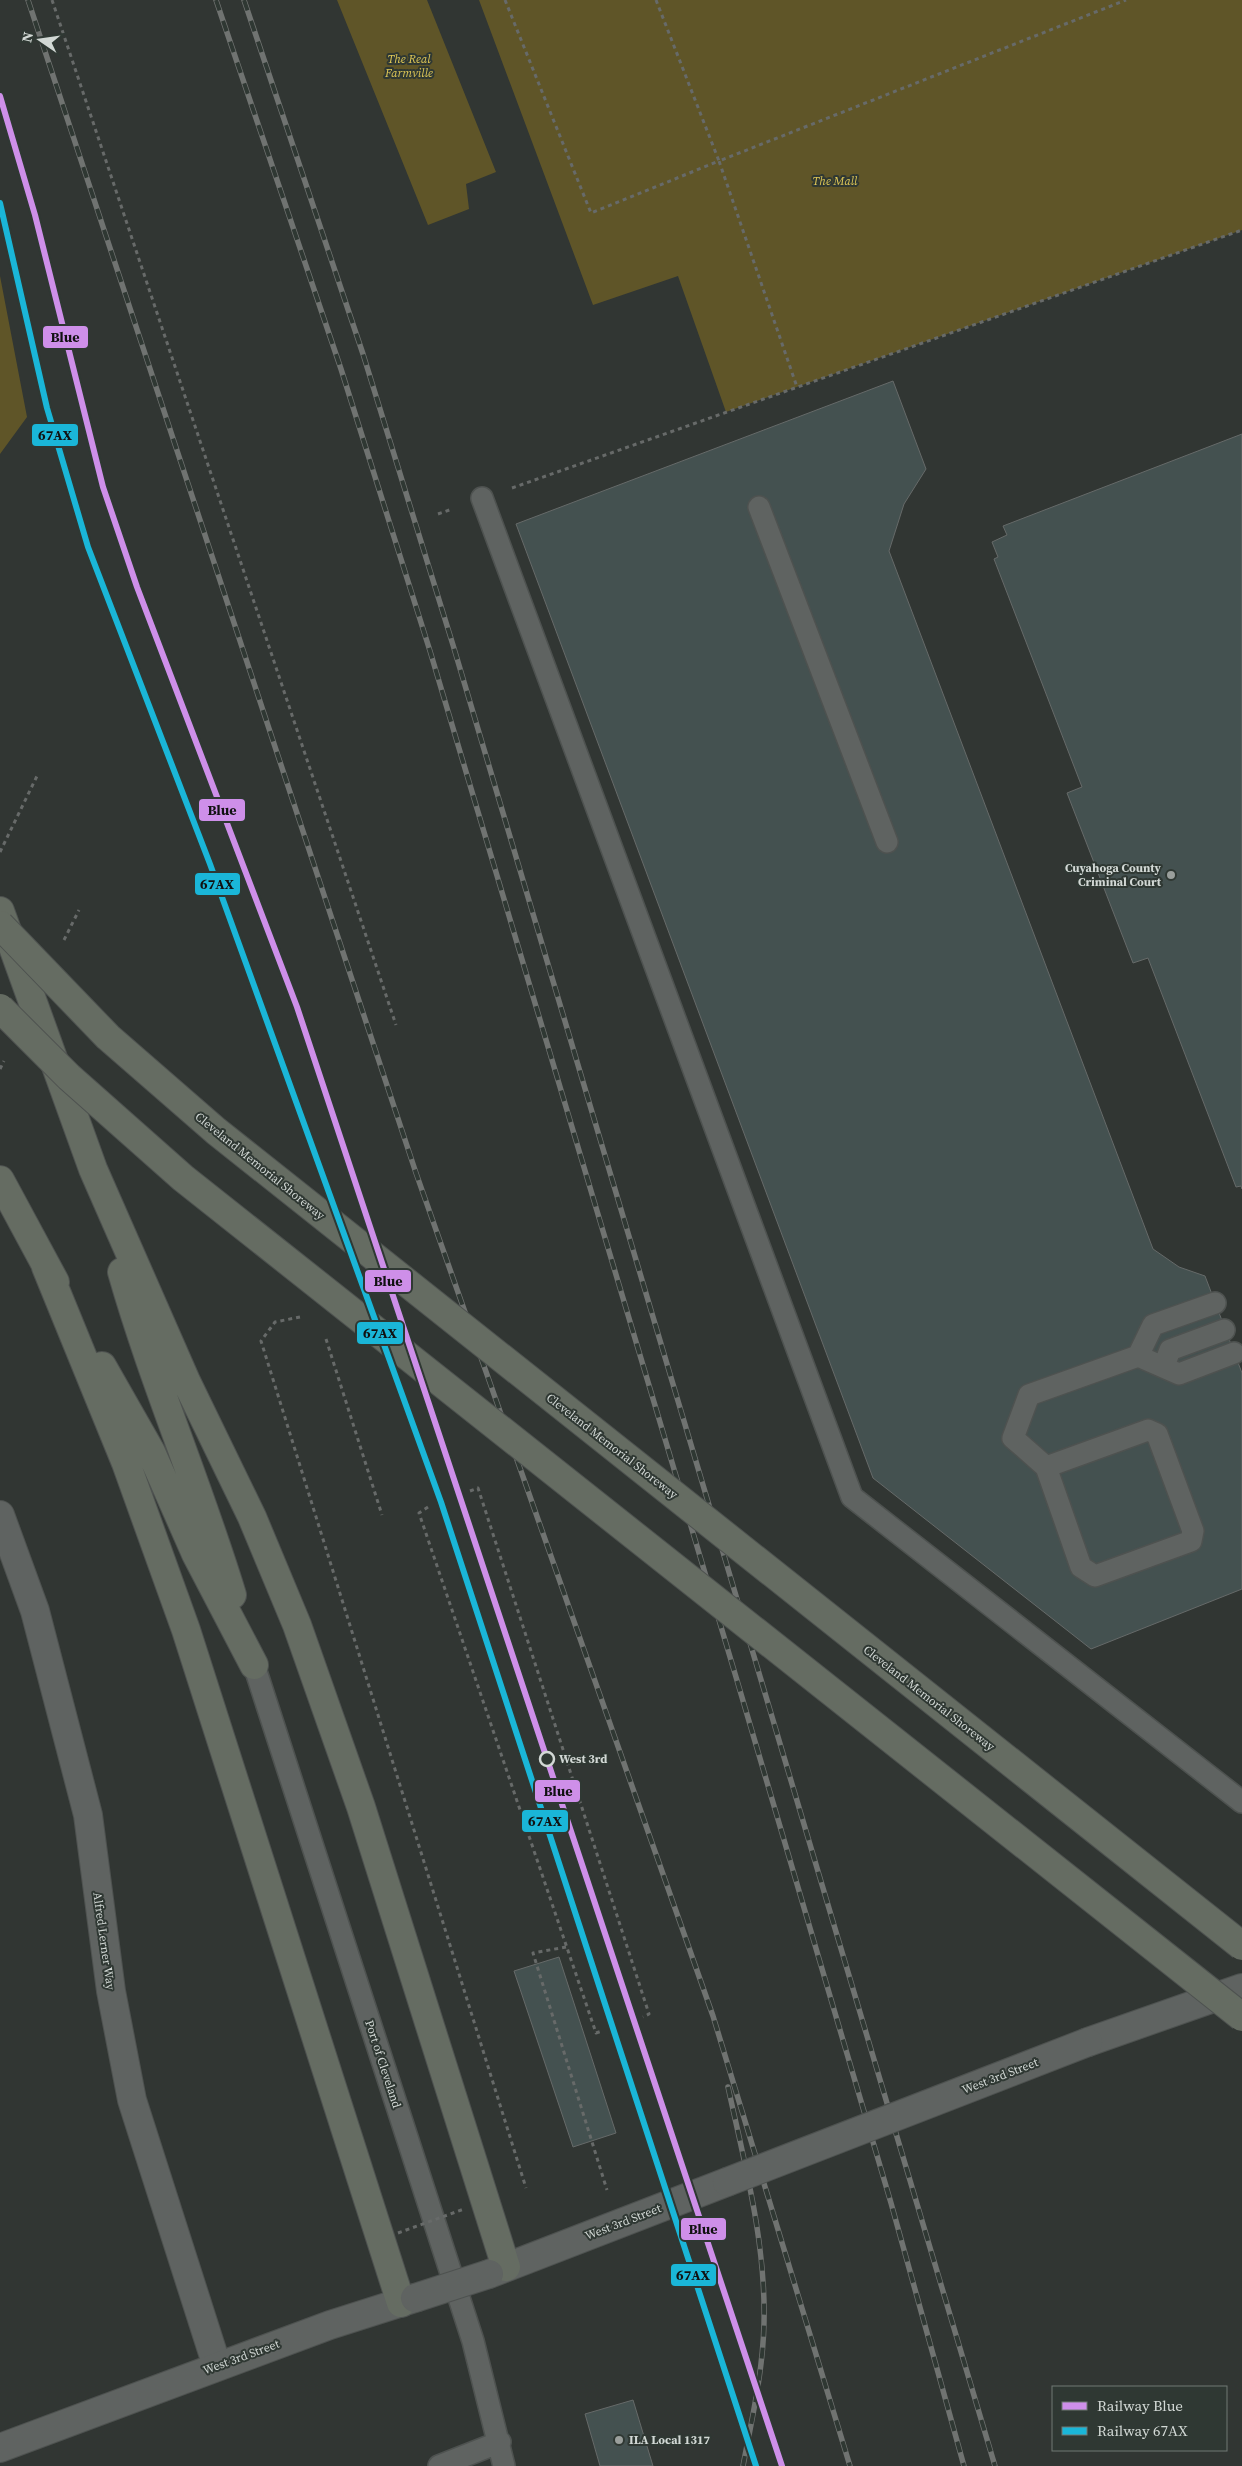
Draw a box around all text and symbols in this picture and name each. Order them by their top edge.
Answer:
north arrow [15,15,65,65]
text: N [16,30,38,44]
park label: The Real Farmville [384,51,433,81]
park label: The Mall [813,173,858,189]
line badge: Blue [42,325,89,349]
text: Blue [50,327,80,347]
line badge: 67AX [31,423,79,447]
text: 67AX [38,425,73,445]
line badge: Blue [198,798,246,822]
text: Blue [207,800,237,820]
place label: Cuyahoga County Criminal Court [1065,860,1162,890]
marker: Cuyahoga County Criminal Court [1165,869,1177,881]
line badge: 67AX [194,872,241,896]
text: 67AX [200,874,235,894]
street label: Cleveland Memorial Shoreway [192,1109,329,1224]
line badge: Blue [364,1269,412,1293]
text: Blue [373,1271,403,1291]
line badge: 67AX [356,1321,404,1345]
text: 67AX [363,1323,398,1343]
street label: Cleveland Memorial Shoreway [543,1390,682,1503]
street label: Cleveland Memorial Shoreway [860,1642,999,1755]
marker: West 3rd [539,1751,555,1767]
place label: West 3rd [559,1751,607,1767]
line badge: Blue [534,1779,581,1803]
text: Blue [543,1781,573,1801]
line badge: 67AX [521,1809,569,1833]
text: 67AX [528,1811,563,1831]
street label: Alfred Lerner Way [89,1891,119,1992]
street label: Port of Cleveland [361,2018,405,2110]
street label: West 3rd Street [960,2054,1040,2098]
street label: West 3rd Street [583,2200,663,2244]
line badge: Blue [680,2217,727,2241]
text: Blue [688,2219,718,2239]
line badge: 67AX [670,2263,717,2287]
text: 67AX [676,2265,711,2285]
street label: West 3rd Street [201,2336,282,2378]
legend [1052,2386,1227,2451]
text: Railway Blue [1097,2395,1183,2416]
text: Railway 67AX [1097,2420,1188,2441]
place label: ILA Local 1317 [629,2432,711,2448]
marker: ILA Local 1317 [613,2434,625,2446]

